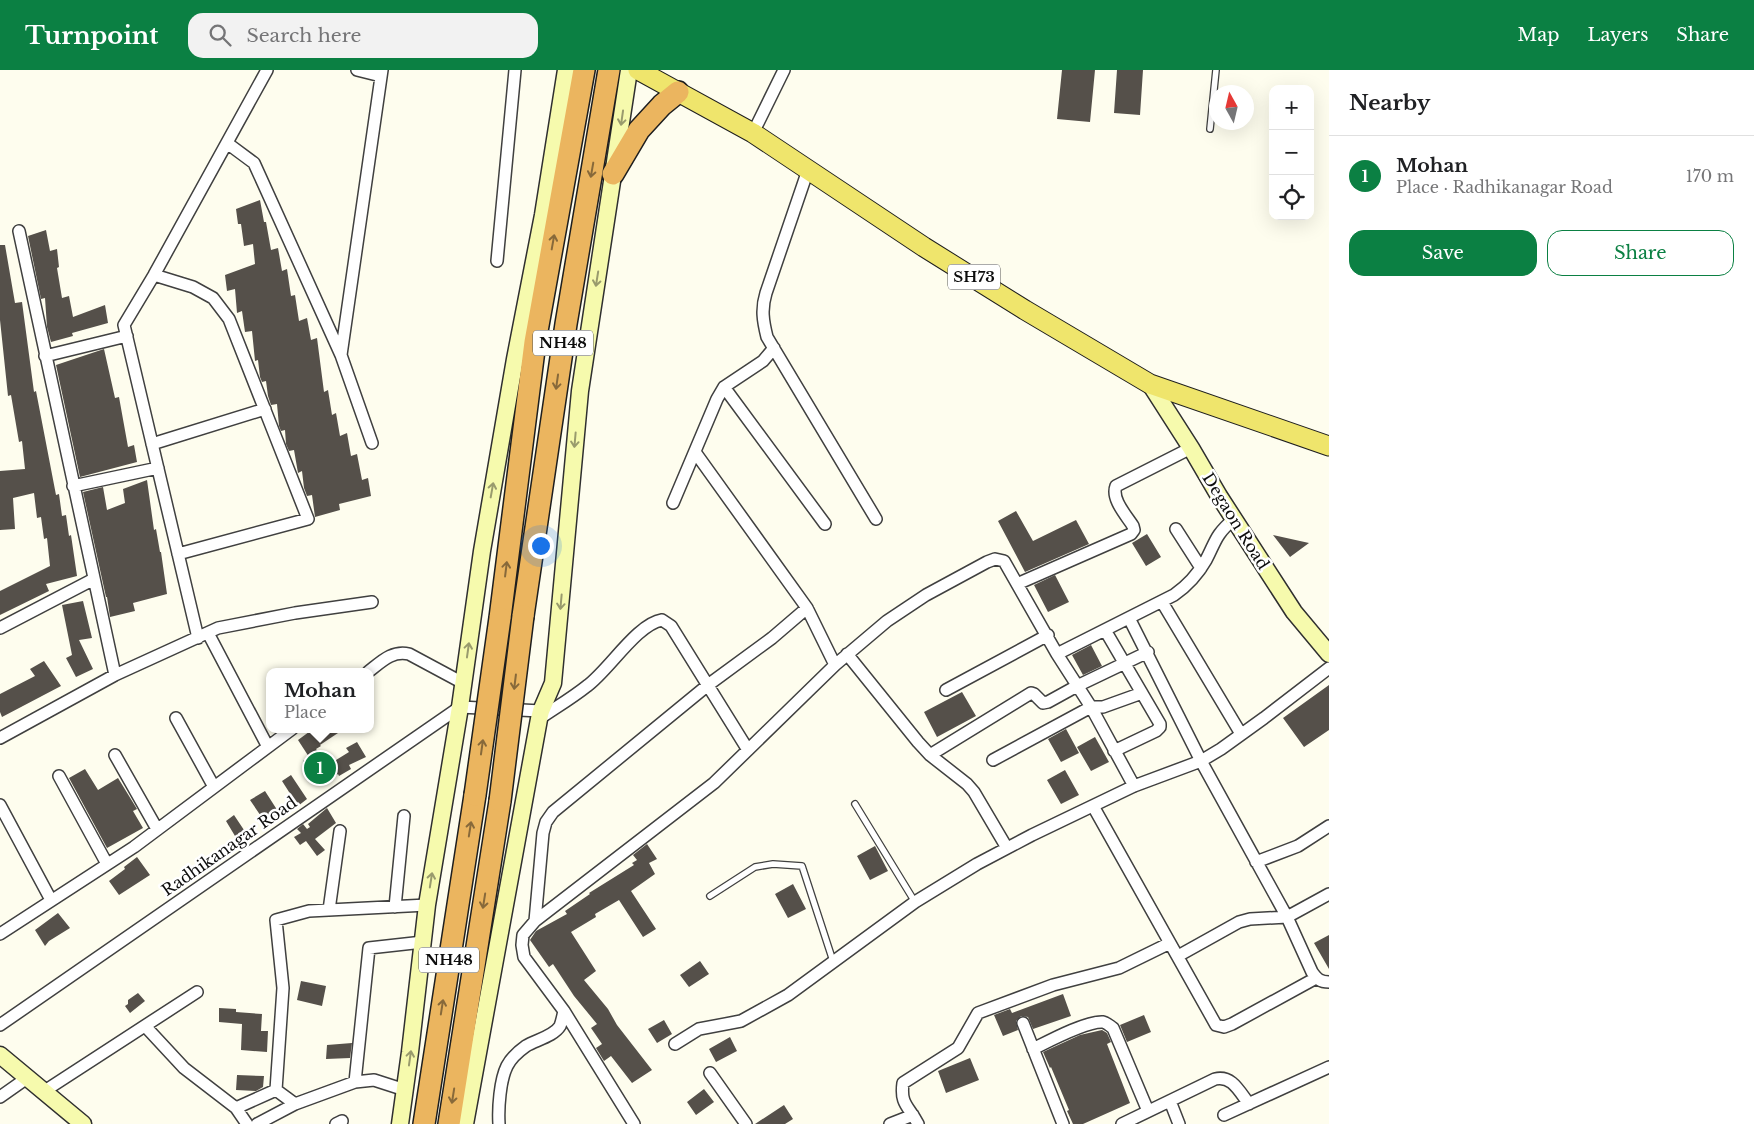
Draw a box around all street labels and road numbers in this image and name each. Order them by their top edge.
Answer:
road number: SH73 [948,264,1000,290]
road number: NH48 [533,330,593,356]
street label: Degaon Road [1198,469,1274,573]
street label: Radhikanagar Road [158,792,300,900]
road number: NH48 [419,948,479,972]

